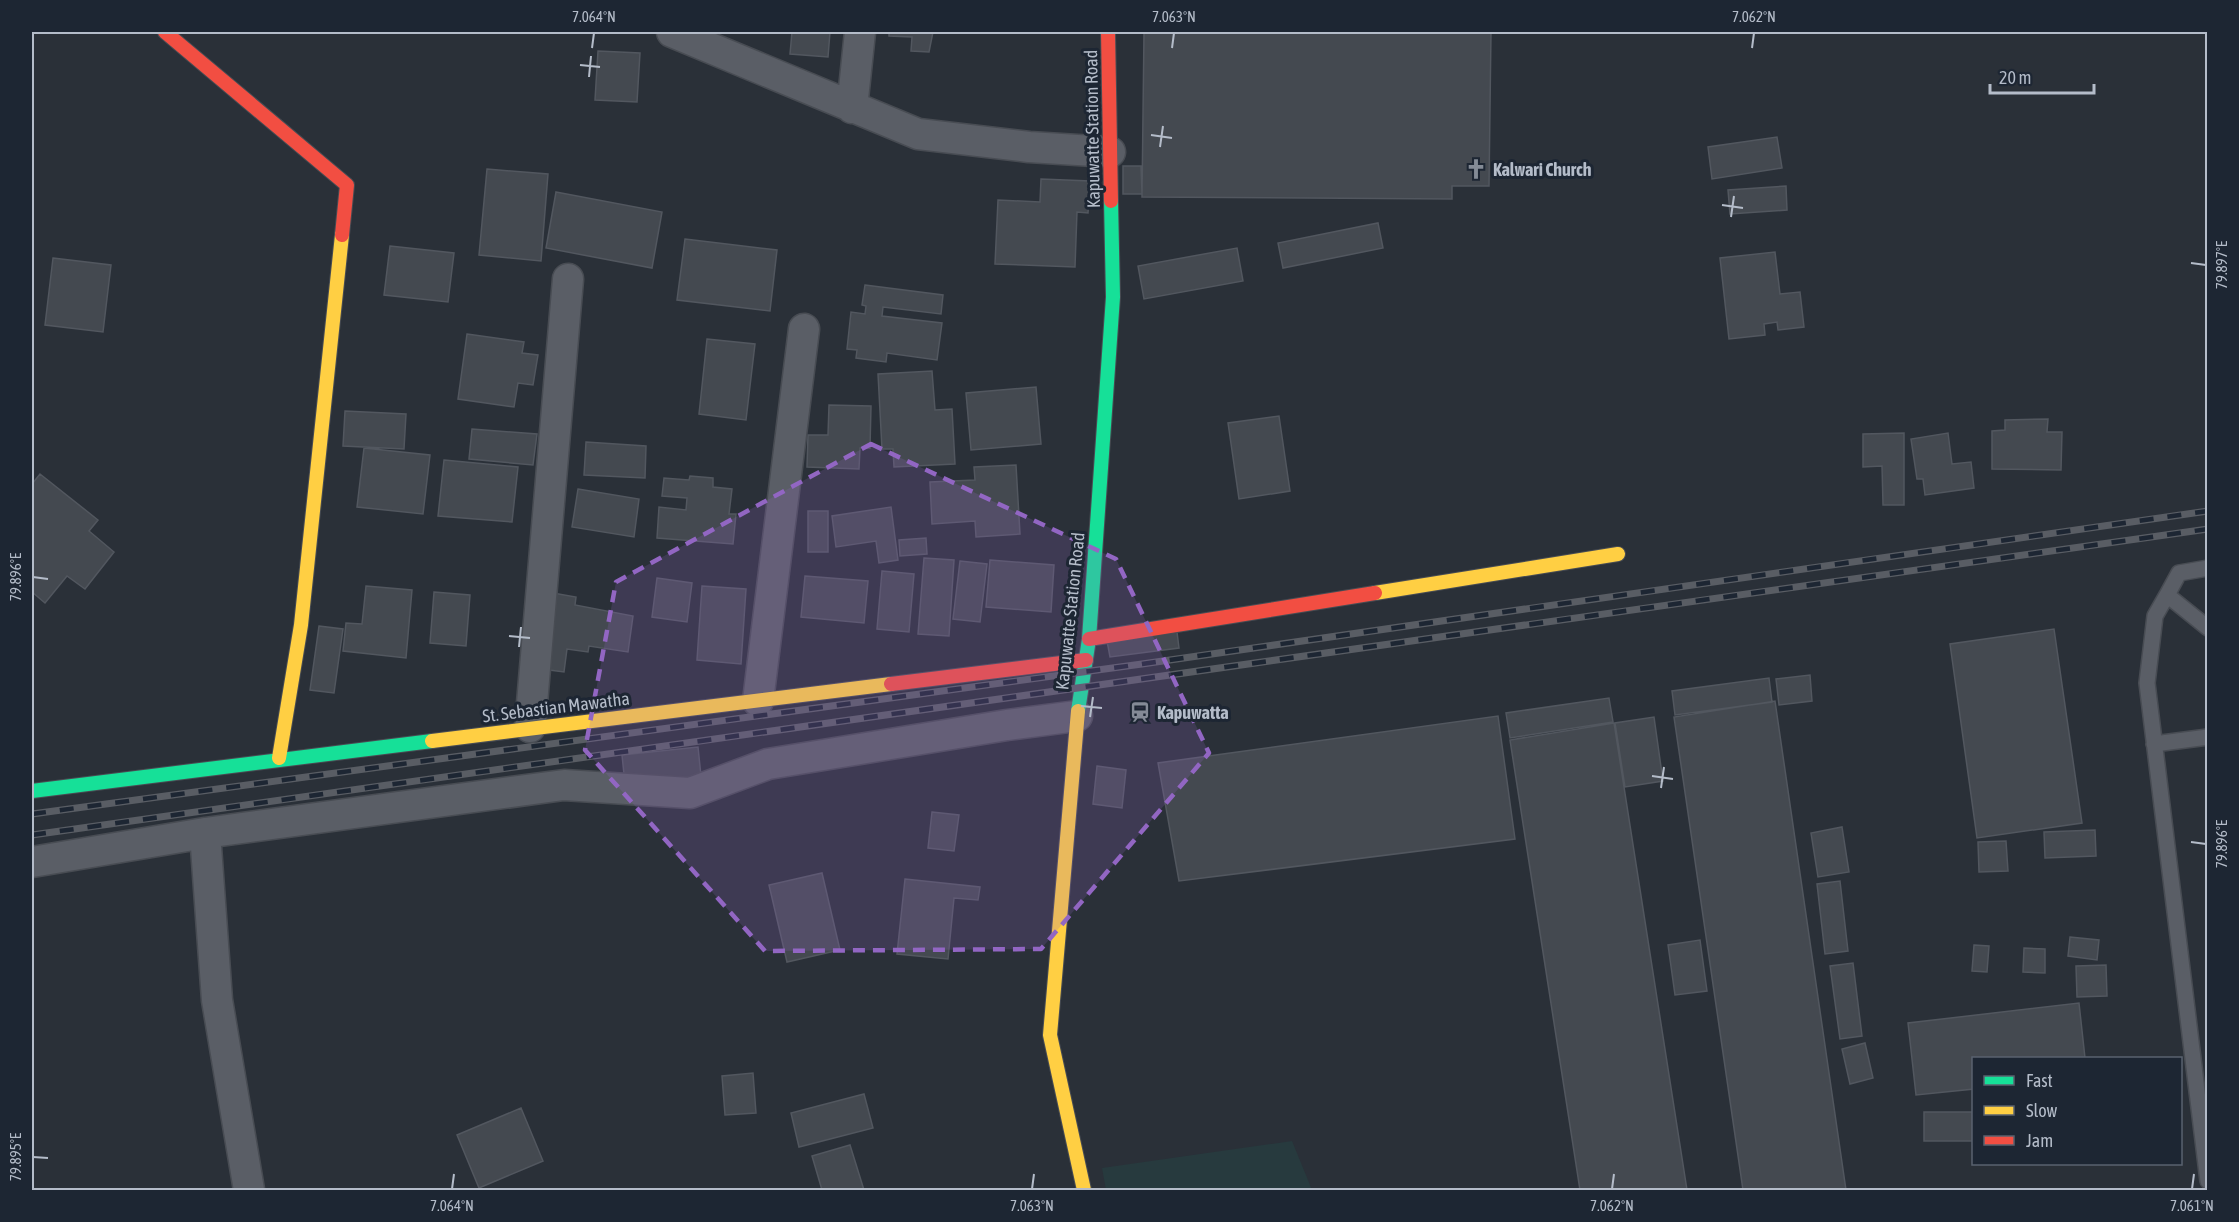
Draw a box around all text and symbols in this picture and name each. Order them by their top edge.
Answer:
text: 7.064°N [572,8,616,25]
text: 7.063°N [1152,8,1196,25]
text: 7.062°N [1732,8,1776,25]
street label: Kapuwatte Station Road [1080,50,1104,208]
scale bar [1990,57,2094,95]
text: 20 m [1999,67,2031,88]
church icon: Kalwari Church [1464,157,1488,181]
place label: Kalwari Church [1493,159,1592,180]
text: 79.897°E [2213,240,2230,289]
street label: Kapuwatte Station Road [1051,531,1089,691]
text: 79.896°E [7,552,24,601]
street label: St. Sebastian Mawatha [481,688,631,726]
station icon: Kapuwatta [1128,700,1152,724]
place label: Kapuwatta [1157,702,1229,723]
text: 79.896°E [2213,819,2230,868]
legend [1972,1057,2182,1165]
text: Fast [2026,1070,2053,1091]
text: Slow [2026,1100,2057,1121]
text: Jam [2026,1130,2053,1151]
text: 79.895°E [7,1132,24,1181]
text: 7.064°N [430,1197,474,1214]
text: 7.063°N [1010,1197,1054,1214]
text: 7.062°N [1590,1197,1634,1214]
text: 7.061°N [2170,1197,2214,1214]

